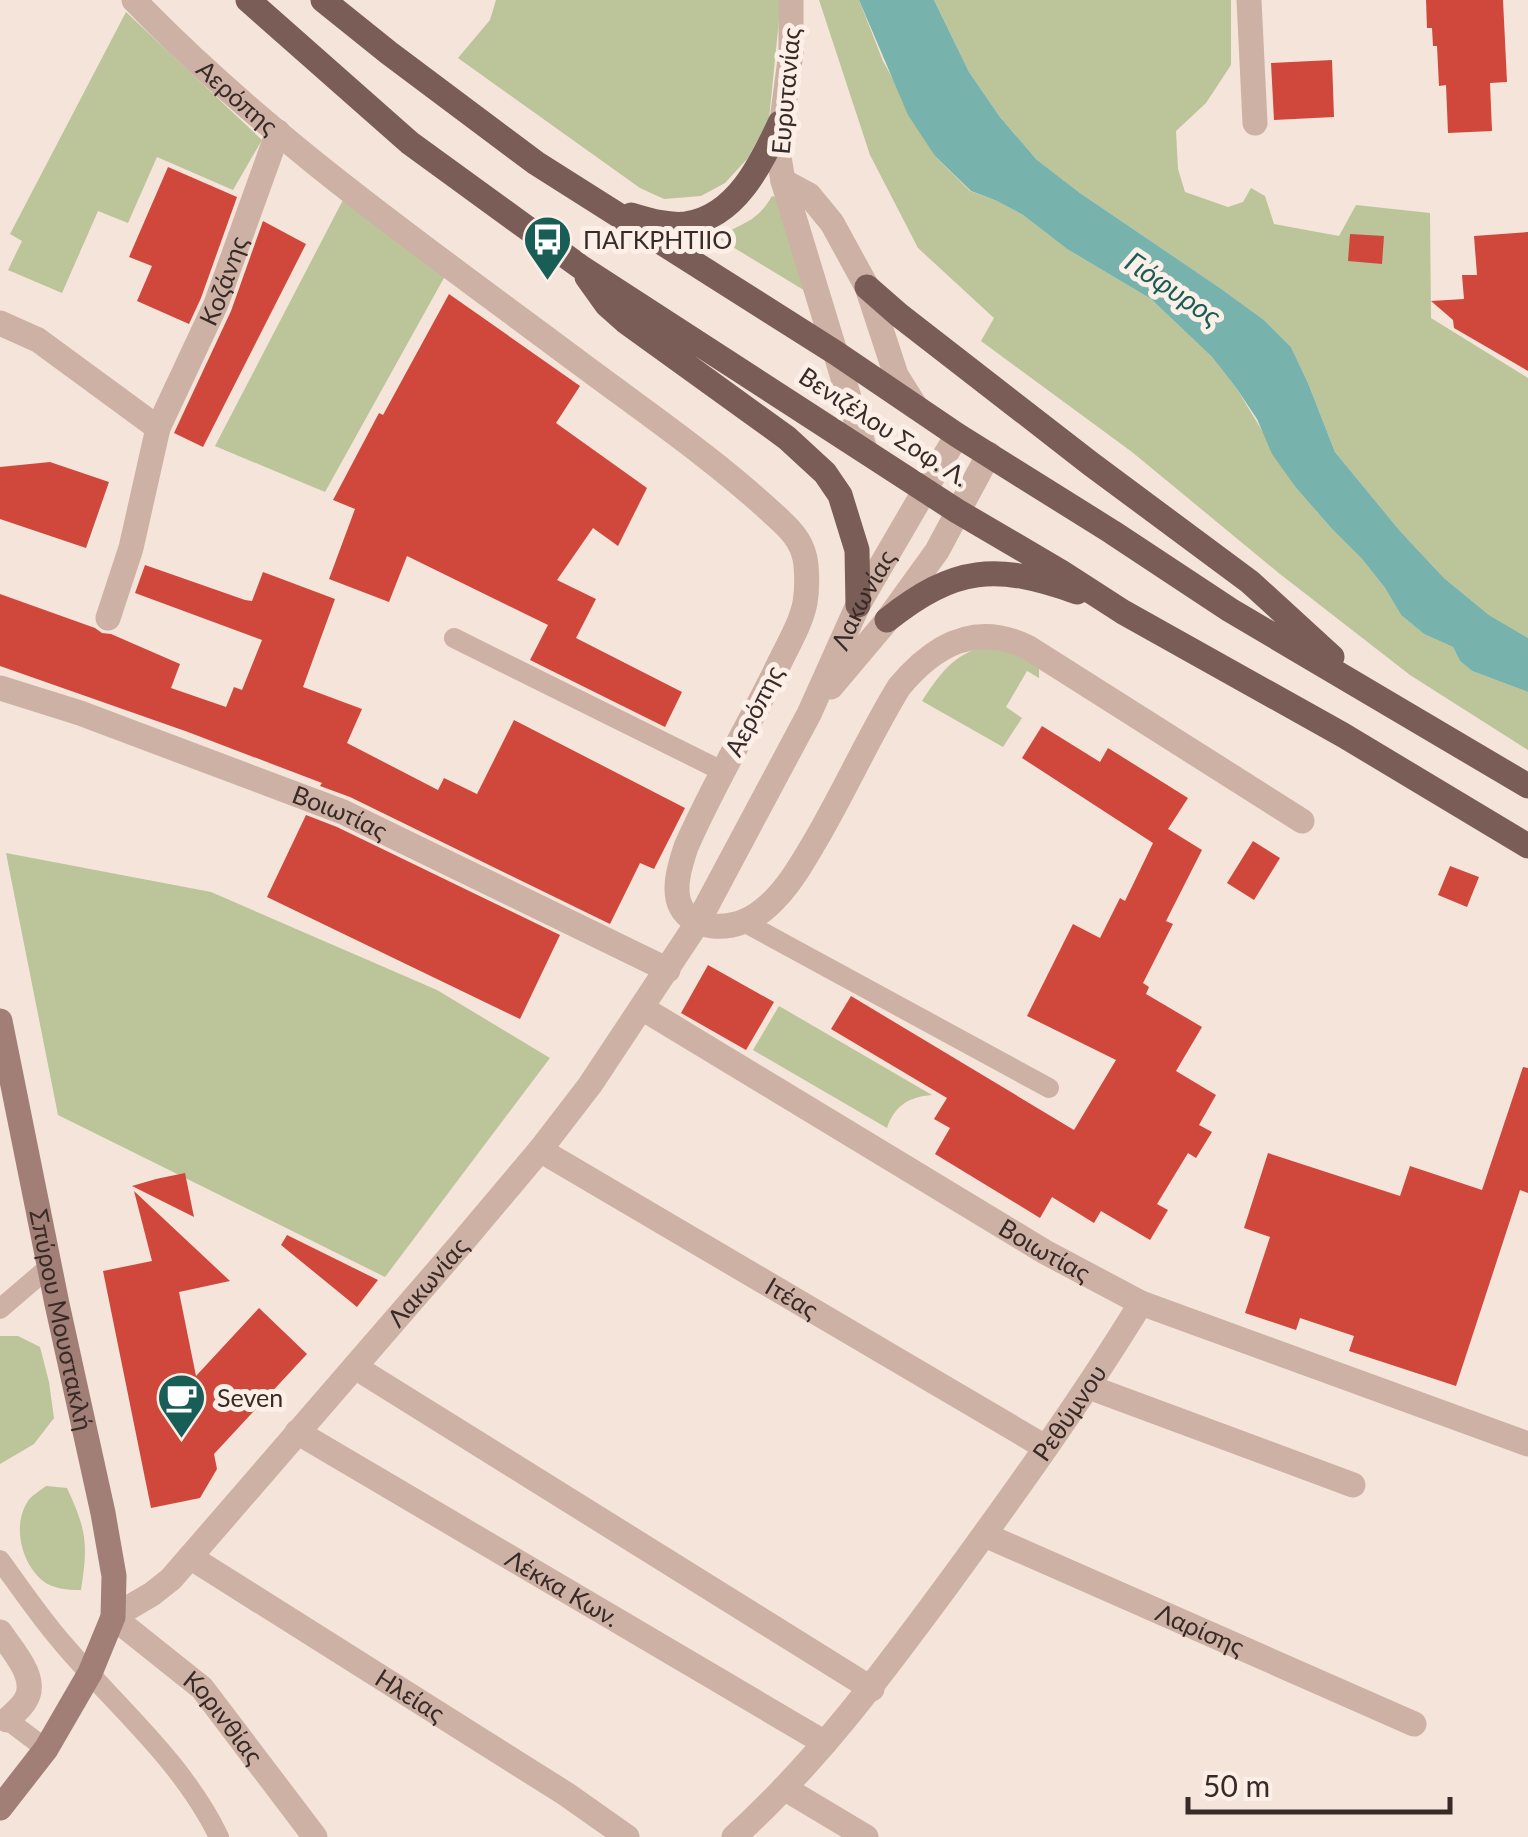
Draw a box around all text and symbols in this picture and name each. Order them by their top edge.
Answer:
street label: Ευρυτανίας [765,26,806,156]
street label: Αερόπης [191,53,285,140]
bus stop icon: ΠΑΓΚΡΗΤΙΙΟ [522,214,574,282]
place label: ΠΑΓΚΡΗΤΙΙΟ [583,224,732,254]
street label: Κοζάνης [192,232,253,330]
water label: Γιόφυρος [1119,244,1229,333]
street label: Βενιζέλου Σοφ. Λ. [794,360,975,492]
street label: Λακωνίας [824,544,901,654]
street label: Αερόπης [718,660,789,761]
street label: Βοιωτίας [288,778,393,845]
street label: Σπύρου Μουστακλή [24,1206,100,1433]
street label: Βοιωτίας [994,1212,1096,1288]
street label: Λακωνίας [380,1230,474,1332]
street label: Ιτέας [761,1270,824,1324]
street label: Ρεθύμνου [1026,1358,1112,1466]
cafe icon: Seven [156,1372,208,1440]
place label: Seven [217,1382,283,1412]
street label: Λέκκα Κων. [501,1542,625,1633]
street label: Λαρίσης [1152,1596,1250,1662]
street label: Ηλείας [370,1662,451,1728]
street label: Κορινθίας [178,1663,270,1770]
scale bar [1188,1752,1450,1814]
text: 50 m [1203,1767,1270,1803]

